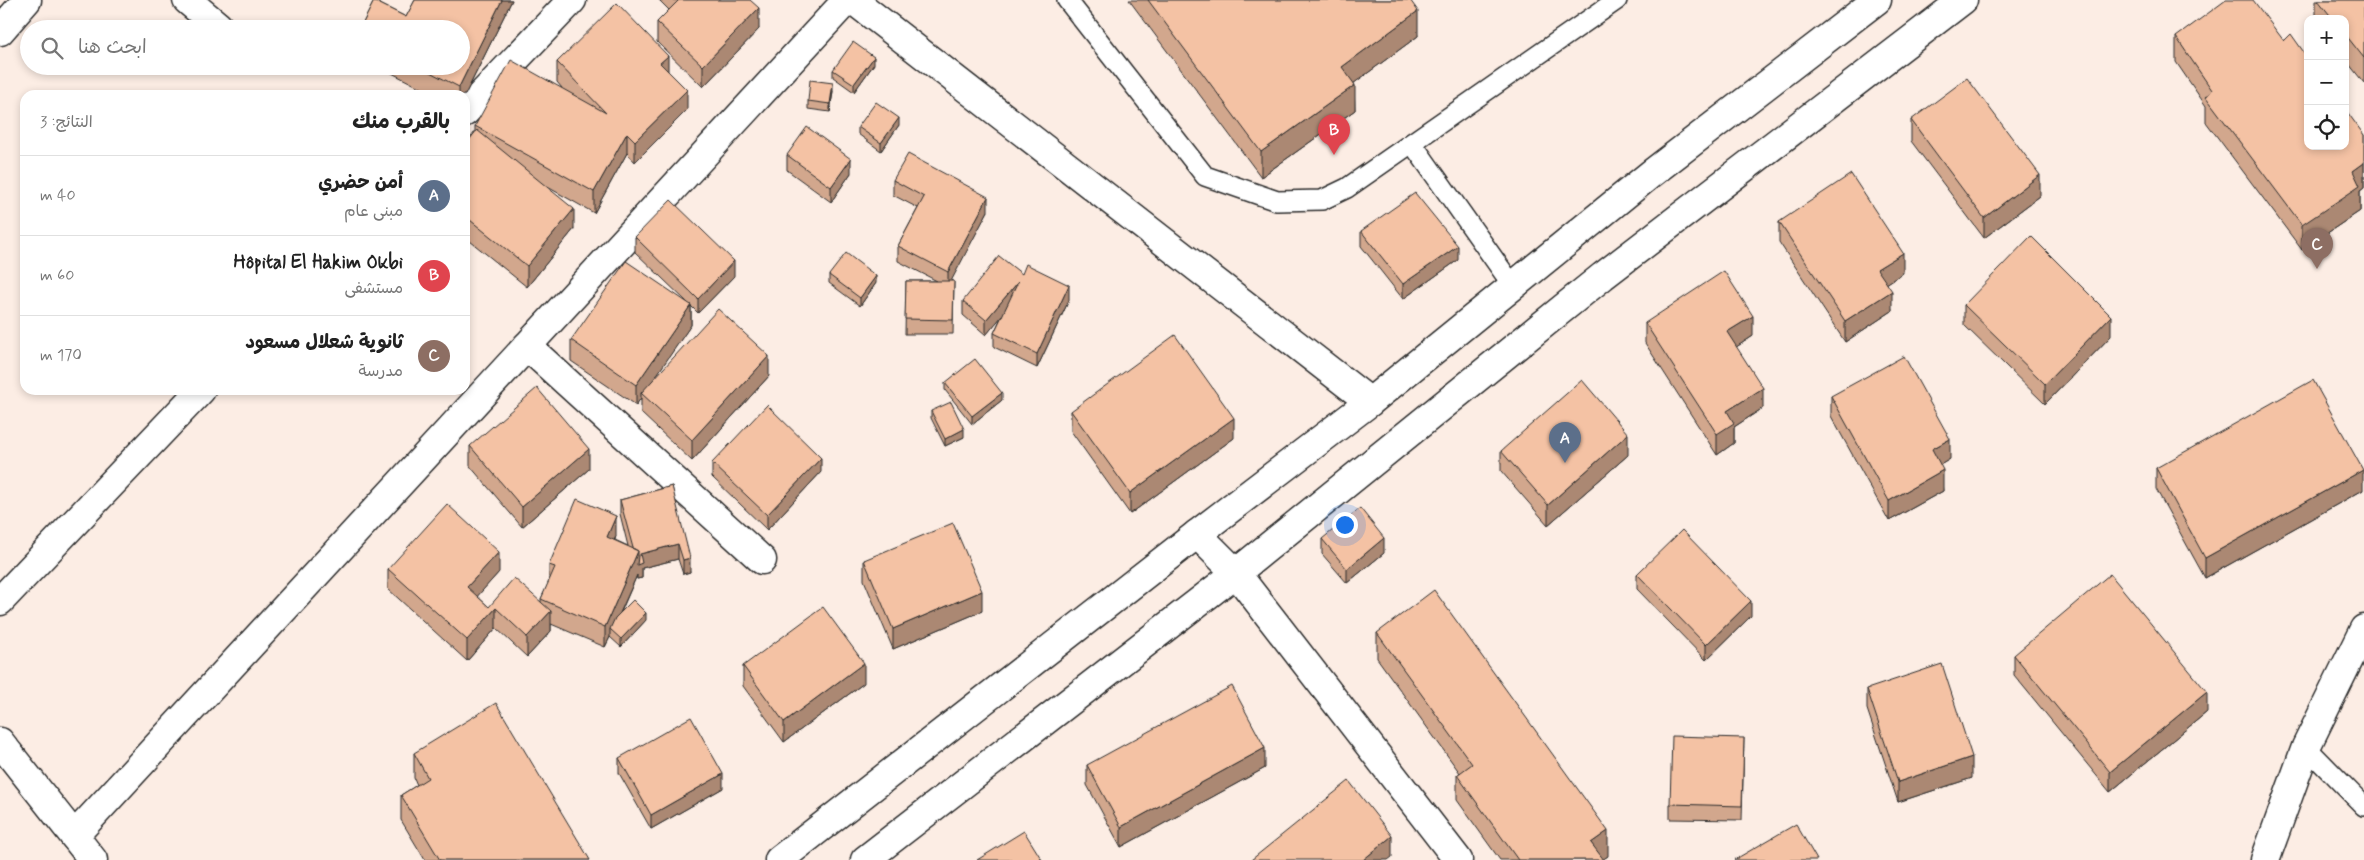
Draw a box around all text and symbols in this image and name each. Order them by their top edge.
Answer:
map controls [2304,15,2349,150]
button: + [2304,15,2349,60]
search box [20,20,470,75]
icon: search [38,34,66,62]
text: ابحث هنا [78,35,147,60]
button: − [2304,60,2349,105]
button: locate [2304,105,2349,150]
text: بالقرب منك [352,108,450,136]
text: النتائج: 3 [40,112,93,133]
pin: B [1318,114,1350,155]
text: أمن حضري [318,170,403,195]
text: 40 m [40,185,76,206]
text: A [429,185,439,206]
text: مبنى عام [344,201,403,222]
pin: C [2301,228,2333,269]
text: Hôpital El Hakim Okbi [234,250,403,275]
text: 60 m [40,265,74,286]
text: B [429,265,439,286]
text: مستشفى [344,278,403,299]
text: ثانوية شعلال مسعود [245,330,403,355]
text: 170 m [40,345,82,366]
text: C [428,345,440,366]
text: مدرسة [358,361,403,382]
pin: A [1549,422,1581,463]
your location [1332,512,1358,538]

